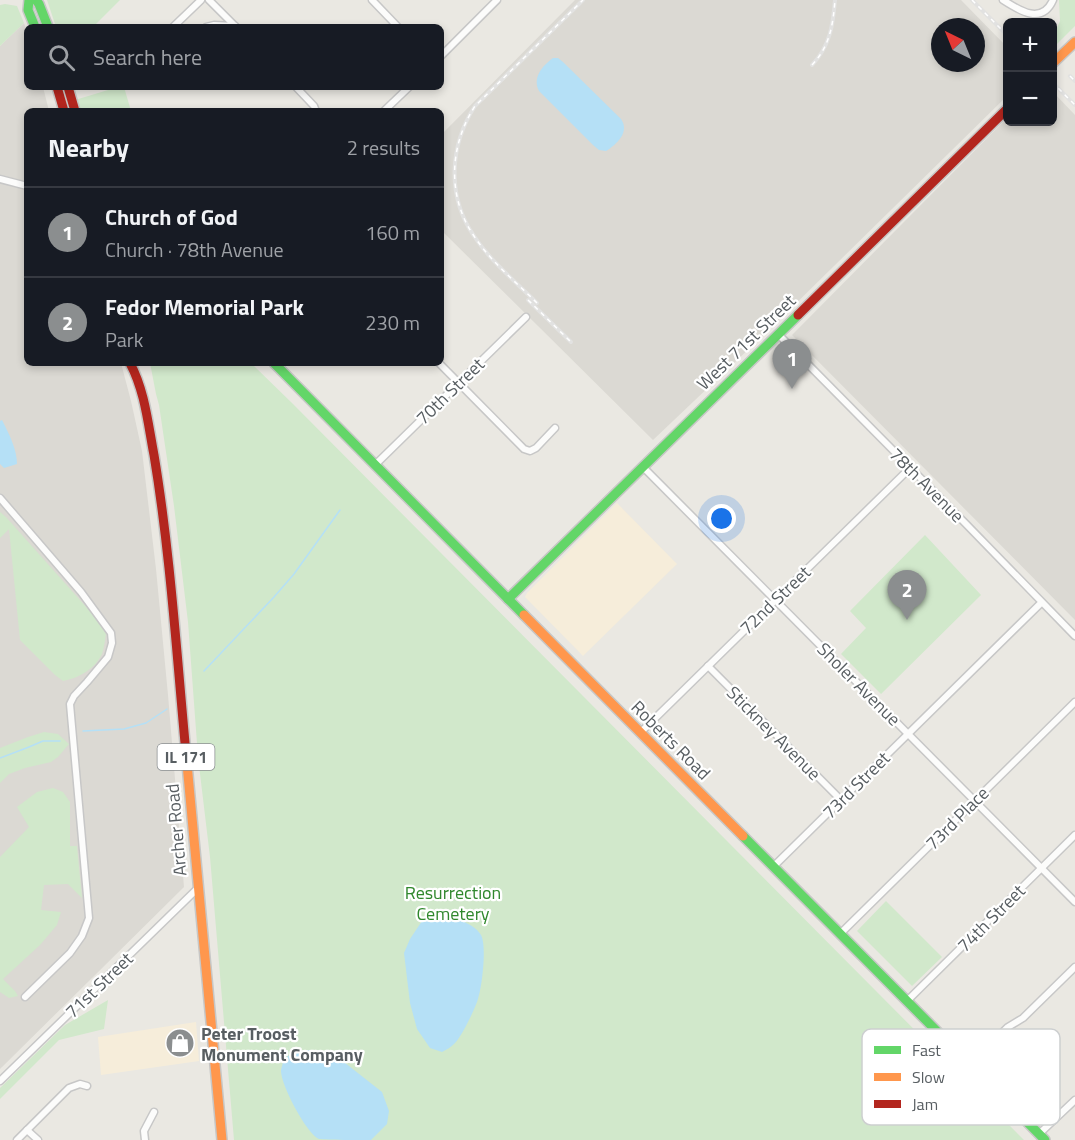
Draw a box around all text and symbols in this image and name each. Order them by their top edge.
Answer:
north arrow [931,18,985,72]
map controls [1003,18,1057,126]
button: + [1003,18,1057,72]
search box [24,24,444,90]
text: Search here [93,40,202,74]
icon: search [45,41,78,74]
button: − [1003,72,1057,126]
text: Nearby [48,128,129,167]
text: 2 results [347,132,420,163]
text: Church of God [105,200,238,234]
text: 1 [62,217,73,248]
text: 160 m [365,217,420,248]
text: Church · 78th Avenue [105,234,284,265]
text: Fedor Memorial Park [105,290,304,324]
street label: West 71st Street [692,290,800,394]
text: 2 [62,307,73,338]
text: 230 m [365,307,420,338]
text: Park [105,324,143,355]
pin: 1 [772,340,812,389]
street label: 70th Street [410,351,491,431]
street label: 78th Avenue [883,441,971,529]
your location [707,504,736,533]
street label: 72nd Street [733,559,817,641]
pin: 2 [888,570,926,620]
street label: Sholer Avenue [811,636,907,732]
street label: Stickney Avenue [721,680,827,786]
street label: Roberts Road [625,694,717,786]
road number: IL 171 [158,744,214,770]
street label: 73rd Street [816,745,896,825]
street label: 73rd Place [919,780,995,856]
street label: Archer Road [159,783,193,877]
street label: 74th Street [951,877,1032,958]
park label: Resurrection Cemetery [405,879,501,927]
street label: 71st Street [59,945,140,1024]
place label: Peter Troost Monument Company [201,1020,363,1068]
shop icon: Peter Troost Monument Company [164,1027,196,1059]
legend [862,1029,1060,1125]
text: Fast [912,1038,941,1062]
text: Slow [912,1065,945,1089]
text: Jam [912,1092,938,1116]

